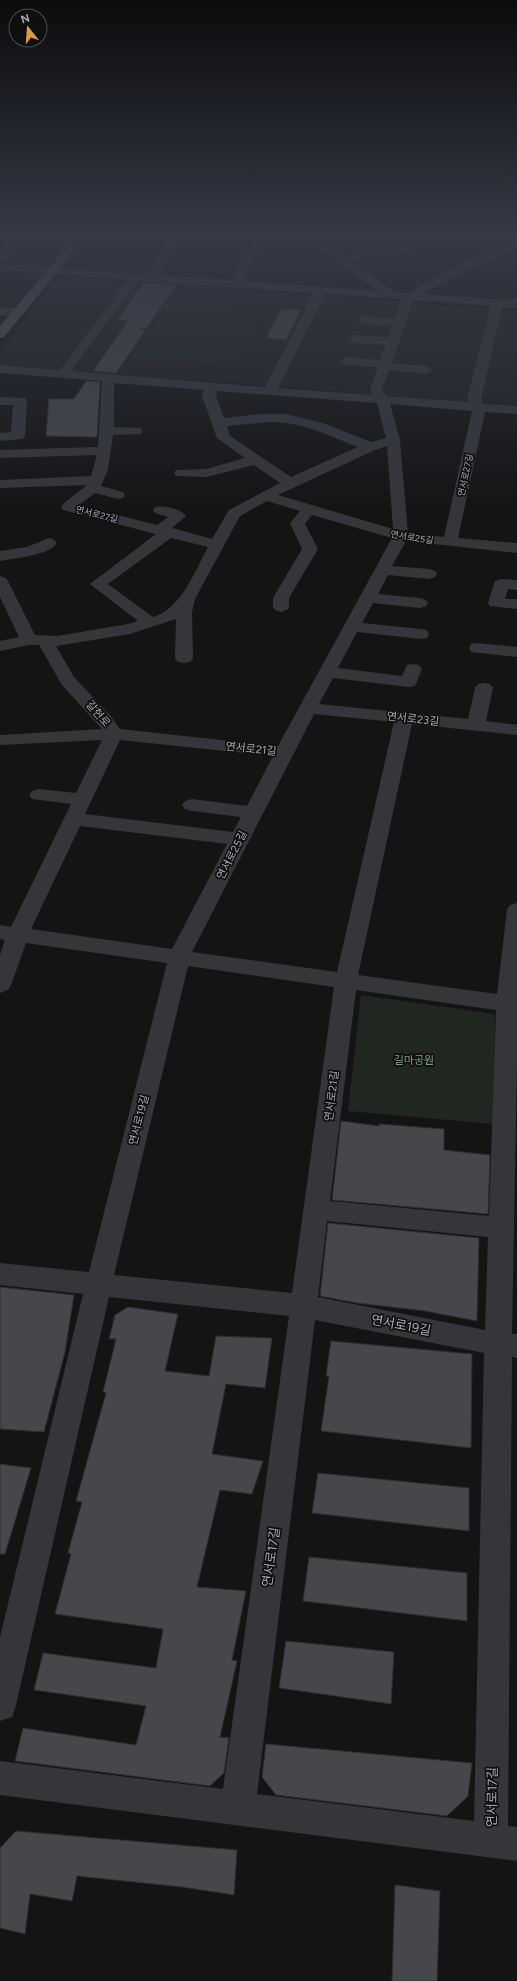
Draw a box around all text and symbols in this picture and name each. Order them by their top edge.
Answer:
north arrow [8,8,48,48]
text: N [19,11,31,26]
street label: 연서로27길 [455,453,475,497]
street label: 연서로27길 [75,503,119,525]
street label: 연서로25길 [390,528,434,546]
street label: 갈현로 [83,698,113,730]
street label: 연서로23길 [386,710,440,728]
street label: 연서로21길 [225,740,277,758]
street label: 연서로25길 [214,828,250,882]
park label: 길마공원 [394,1054,434,1067]
street label: 연서로21길 [322,1070,342,1122]
street label: 연서로19길 [126,1094,152,1146]
street label: 연서로19길 [370,1312,432,1338]
street label: 연서로17길 [259,1526,283,1588]
street label: 연서로17길 [484,1767,500,1827]

